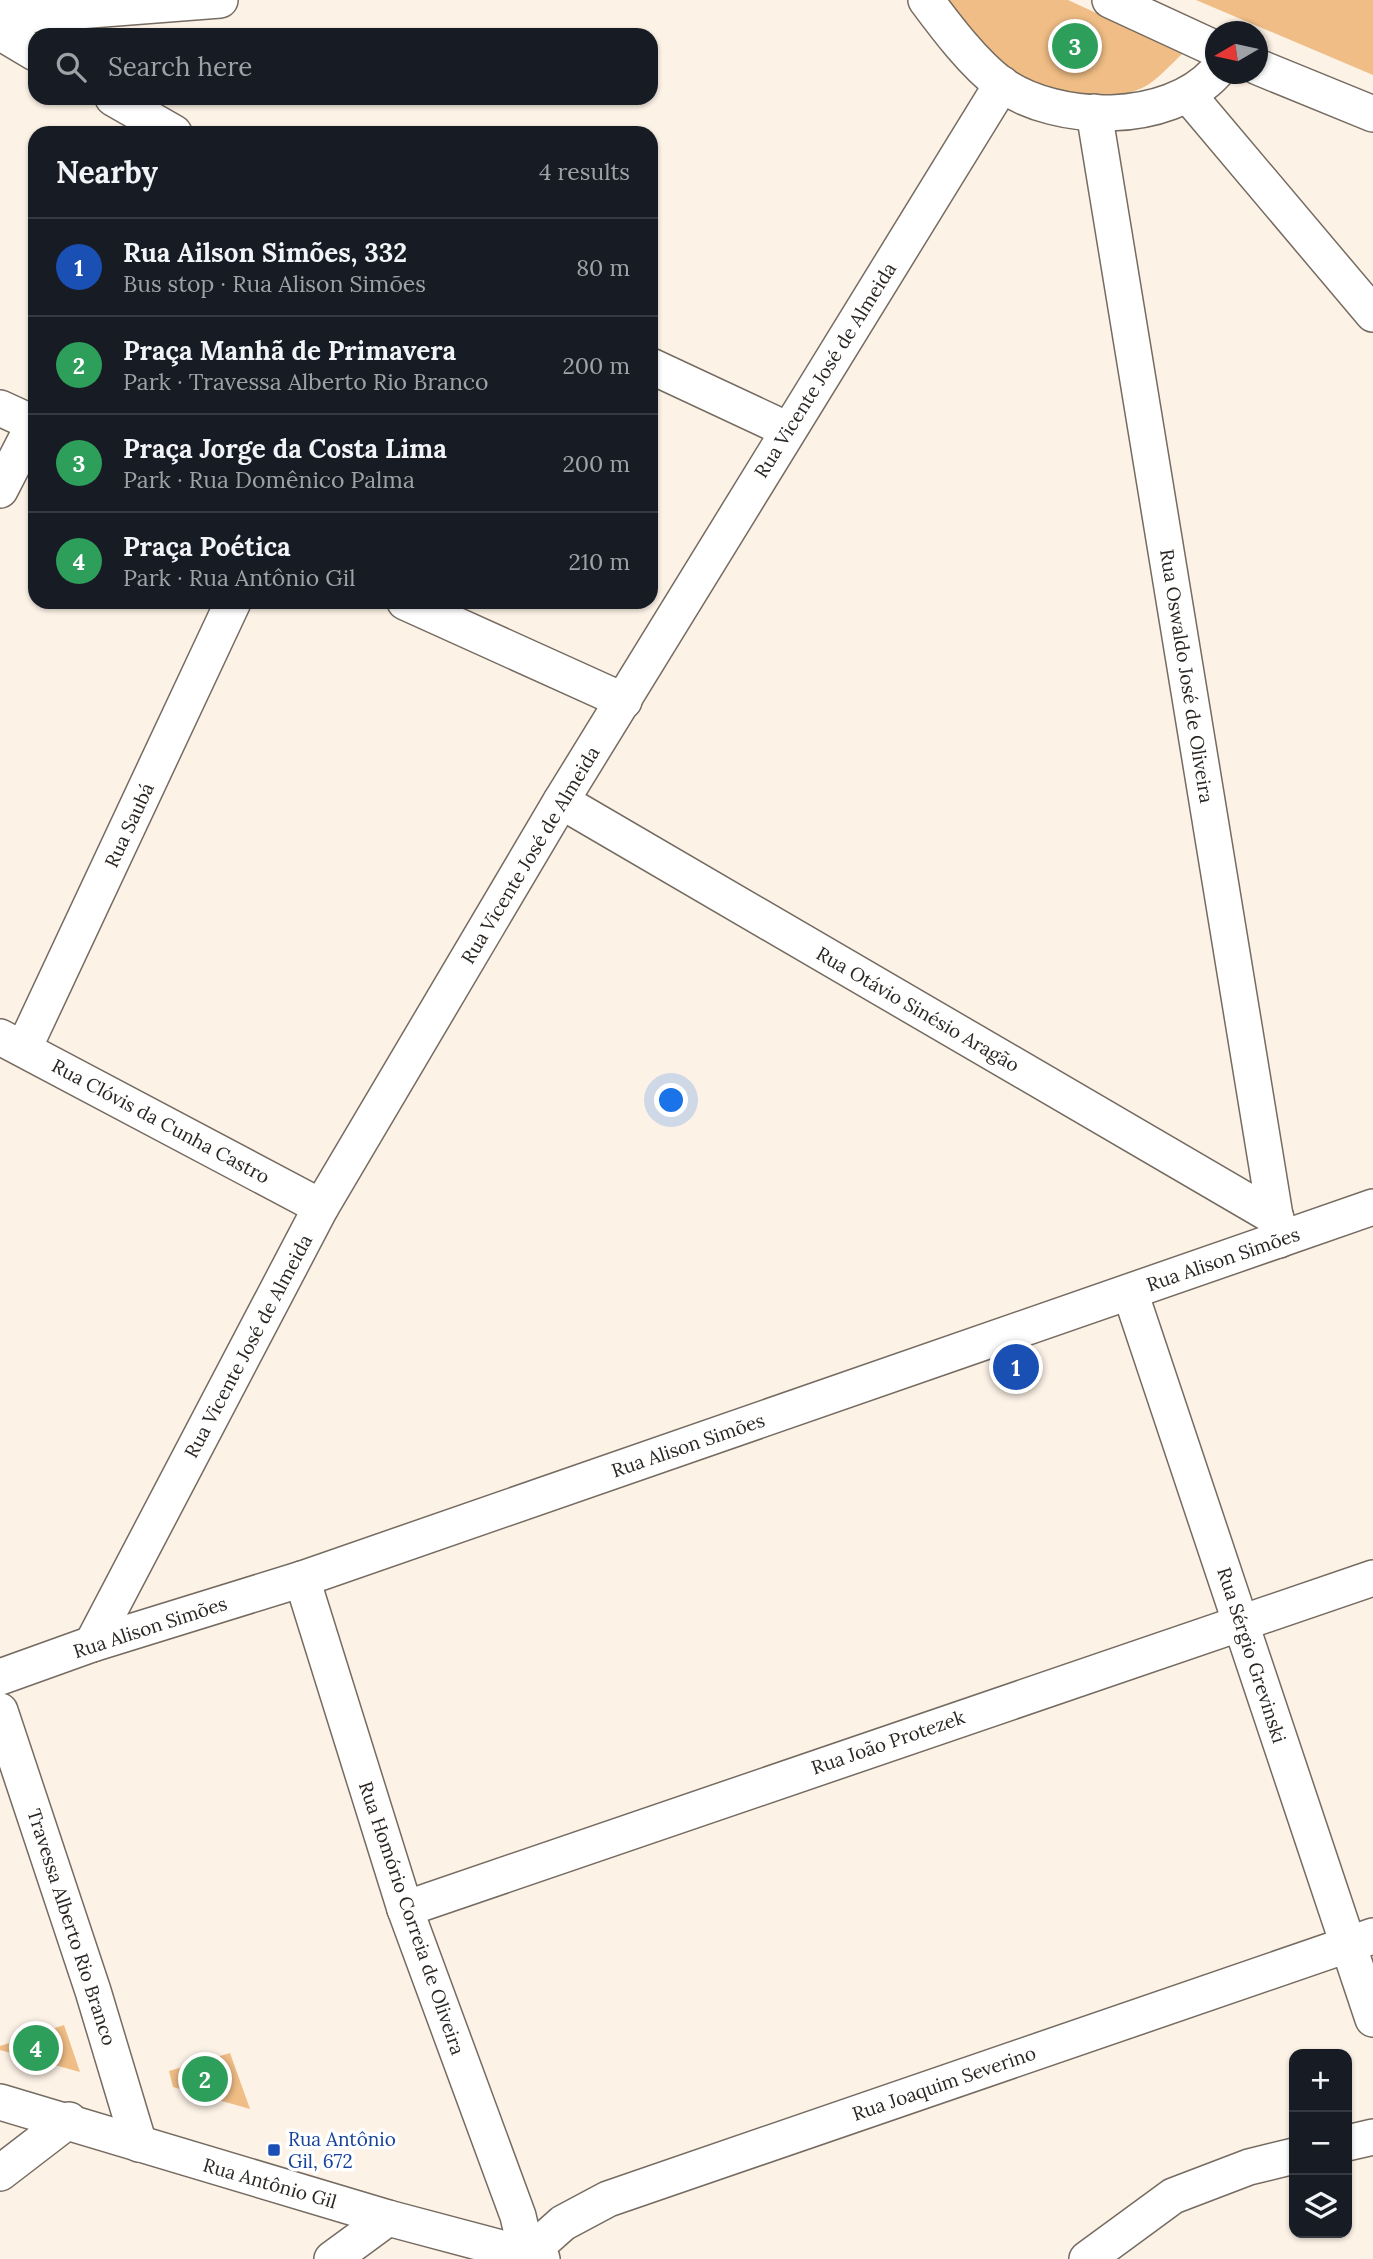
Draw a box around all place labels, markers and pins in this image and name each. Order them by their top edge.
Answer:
pin: 3 [1052,20,1098,72]
pin: 1 [993,1341,1039,1393]
pin: 4 [13,2022,59,2074]
pin: 2 [182,2053,228,2105]
place label: Rua Antônio Gil, 672 [288,2127,396,2173]
marker: Rua Antônio Gil, 672 [266,2142,282,2158]

